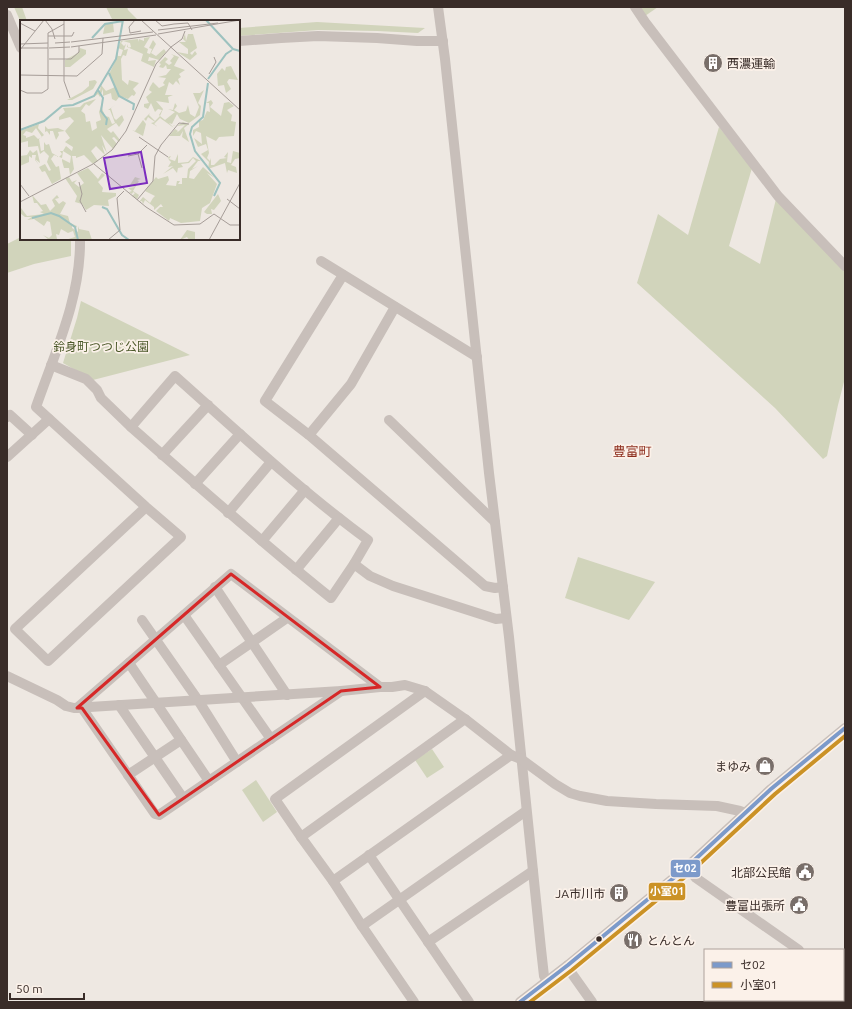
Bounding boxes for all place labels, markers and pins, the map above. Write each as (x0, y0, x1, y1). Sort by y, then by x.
building icon: 西濃運輸 (702, 52, 724, 74)
place label: 西濃運輸 (727, 57, 775, 70)
shop icon: まゆみ (754, 755, 776, 777)
place label: まゆみ (715, 760, 751, 773)
public building icon: 北部公民館 (794, 861, 816, 883)
place label: 北部公民館 (731, 866, 791, 879)
building icon: JA市川市 (608, 882, 630, 904)
place label: JA市川市 (555, 887, 605, 900)
public building icon: 豊富出張所 (788, 894, 810, 916)
place label: 豊富出張所 (725, 899, 785, 912)
restaurant icon: とんとん (622, 929, 644, 951)
unlabelled marker (594, 934, 604, 944)
place label: とんとん (647, 934, 695, 947)

